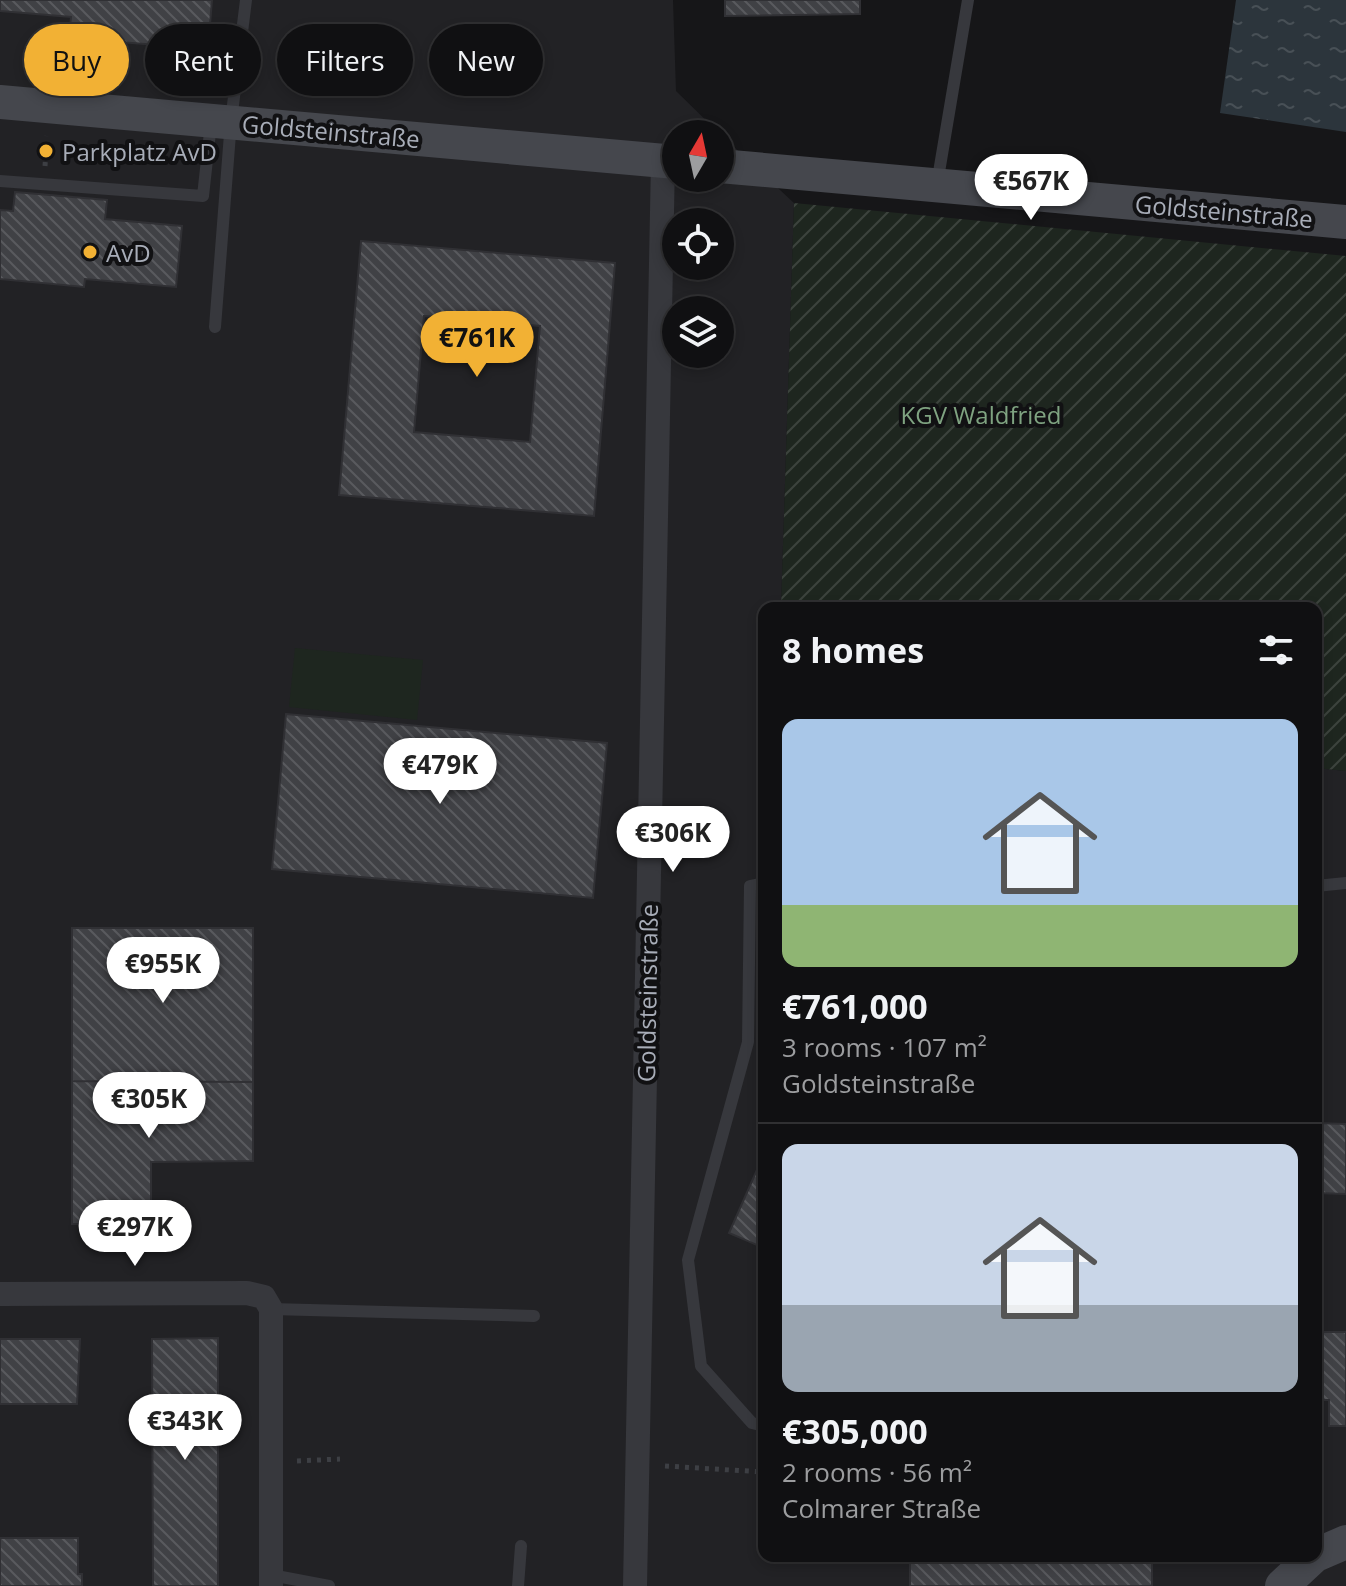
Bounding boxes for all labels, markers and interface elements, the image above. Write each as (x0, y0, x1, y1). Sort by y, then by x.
chip: Buy (24, 24, 129, 96)
chip: Rent (145, 24, 261, 96)
chip: Filters (277, 24, 413, 96)
chip: New (429, 24, 543, 96)
street label: Goldsteinstraße (241, 107, 421, 155)
north arrow (662, 120, 734, 192)
map controls (662, 120, 734, 368)
place label: Parkplatz AvD (62, 135, 217, 168)
marker: Parkplatz AvD (37, 142, 55, 160)
pin: €567K (975, 154, 1087, 222)
text: €567K (993, 162, 1069, 198)
street label: Goldsteinstraße (1134, 187, 1314, 235)
button: locate (662, 208, 734, 280)
place label: AvD (106, 236, 151, 269)
marker: AvD (81, 243, 99, 261)
button: layers (662, 296, 734, 368)
pin: €761K (421, 311, 533, 379)
text: €761K (439, 319, 515, 355)
park label: KGV Waldfried (900, 398, 1062, 431)
text: 8 homes (782, 627, 924, 673)
icon: filters (1254, 628, 1298, 672)
pin: €479K (384, 738, 496, 806)
text: €479K (402, 746, 478, 782)
icon: home (968, 771, 1112, 915)
pin: €306K (617, 806, 729, 874)
text: €306K (635, 814, 711, 850)
street label: Goldsteinstraße (629, 904, 665, 1082)
pin: €955K (107, 937, 219, 1005)
text: €955K (125, 945, 201, 981)
text: €761,000 (782, 983, 928, 1029)
text: 3 rooms · 107 m² (782, 1029, 987, 1065)
text: Goldsteinstraße (782, 1065, 975, 1101)
pin: €305K (93, 1072, 205, 1140)
text: €305K (111, 1080, 187, 1116)
icon: home (968, 1196, 1112, 1340)
pin: €297K (79, 1200, 191, 1268)
text: €297K (97, 1208, 173, 1244)
pin: €343K (129, 1394, 241, 1462)
text: €343K (147, 1402, 223, 1438)
text: €305,000 (782, 1408, 928, 1454)
text: 2 rooms · 56 m² (782, 1454, 972, 1490)
text: Colmarer Straße (782, 1490, 981, 1526)

